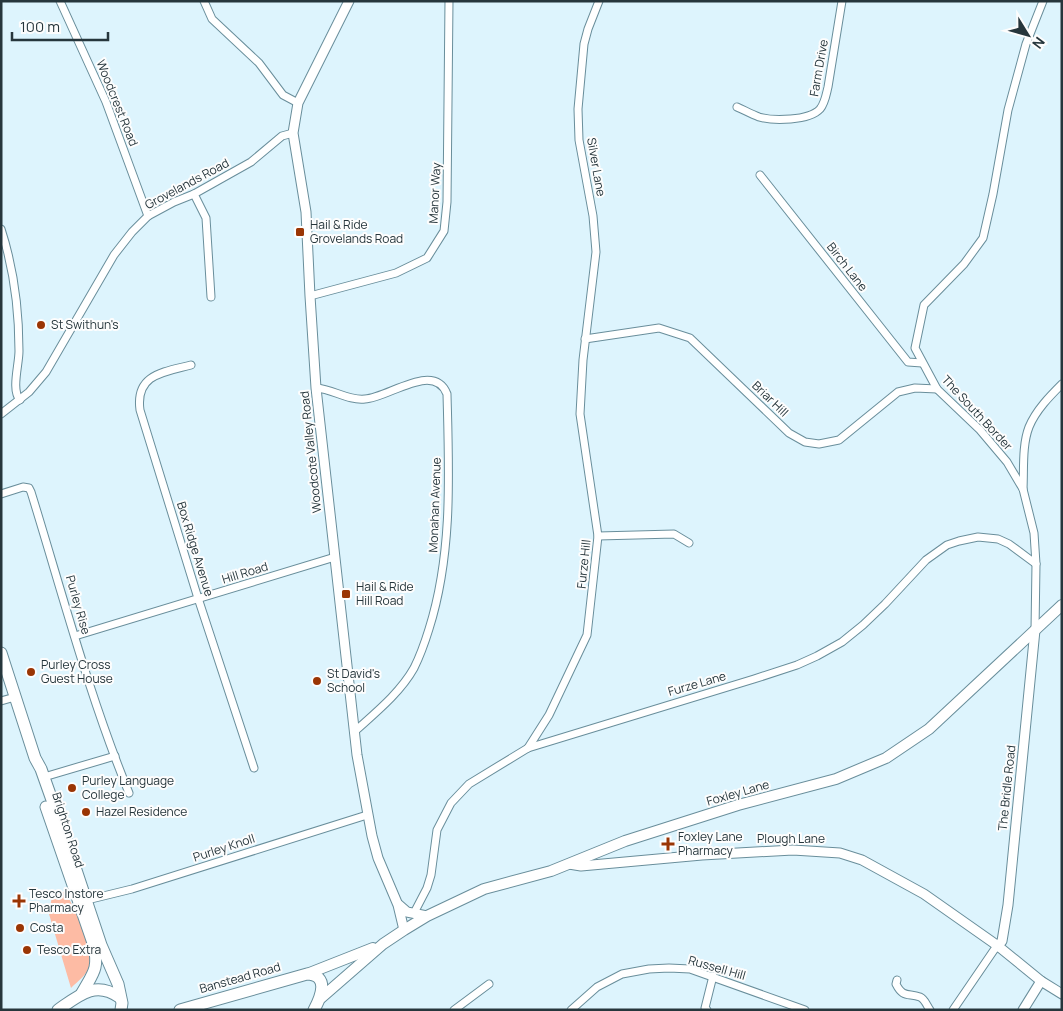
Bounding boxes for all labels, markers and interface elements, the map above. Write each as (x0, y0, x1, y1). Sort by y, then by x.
scale bar (12, 10, 109, 42)
north arrow (1003, 10, 1053, 60)
text: 100 m (20, 16, 60, 37)
text: N (1028, 33, 1049, 53)
street label: Farm Drive (805, 38, 832, 98)
street label: Woodcrest Road (92, 57, 143, 148)
street label: Silver Lane (583, 136, 610, 198)
street label: Grovelands Road (142, 154, 232, 213)
street label: Manor Way (424, 161, 445, 224)
place label: Hail & Ride Grovelands Road (310, 216, 403, 247)
marker: Hail & Ride Grovelands Road (294, 226, 306, 238)
street label: Birch Lane (823, 239, 872, 295)
place label: St Swithun's (51, 316, 119, 333)
marker: St Swithun's (35, 319, 47, 331)
street label: The South Border (938, 371, 1017, 454)
street label: Briar Hill (748, 377, 792, 420)
street label: Woodcote Valley Road (296, 390, 325, 514)
street label: Monahan Avenue (424, 457, 445, 553)
street label: Box Ridge Avenue (173, 499, 218, 598)
street label: Furze Hill (572, 538, 595, 589)
street label: Hill Road (220, 557, 270, 588)
street label: Purley Rise (62, 573, 95, 636)
place label: Hail & Ride Hill Road (356, 578, 414, 609)
marker: Hail & Ride Hill Road (340, 588, 352, 600)
place label: Purley Cross Guest House (41, 656, 113, 687)
place label: St David's School (327, 665, 380, 696)
marker: Purley Cross Guest House (25, 666, 37, 678)
street label: Furze Lane (666, 667, 728, 700)
marker: St David's School (311, 675, 323, 687)
street label: The Bridle Road (994, 744, 1019, 832)
place label: Purley Language College (82, 772, 174, 803)
street label: Foxley Lane (705, 775, 771, 810)
marker: Purley Language College (66, 782, 78, 794)
street label: Brighton Road (48, 790, 89, 870)
place label: Hazel Residence (96, 803, 187, 820)
marker: Hazel Residence (80, 806, 92, 818)
place label: Foxley Lane Pharmacy (678, 828, 743, 859)
street label: Purley Knoll (191, 830, 257, 866)
street label: Plough Lane (757, 830, 825, 847)
marker: Foxley Lane Pharmacy (662, 838, 674, 850)
place label: Tesco Instore Pharmacy (29, 885, 104, 916)
marker: Tesco Instore Pharmacy (13, 895, 25, 907)
place label: Costa (30, 919, 63, 936)
marker: Costa (14, 922, 26, 934)
place label: Tesco Extra (37, 941, 101, 958)
marker: Tesco Extra (21, 944, 33, 956)
street label: Russell Hill (686, 951, 748, 984)
street label: Banstead Road (197, 958, 282, 997)

